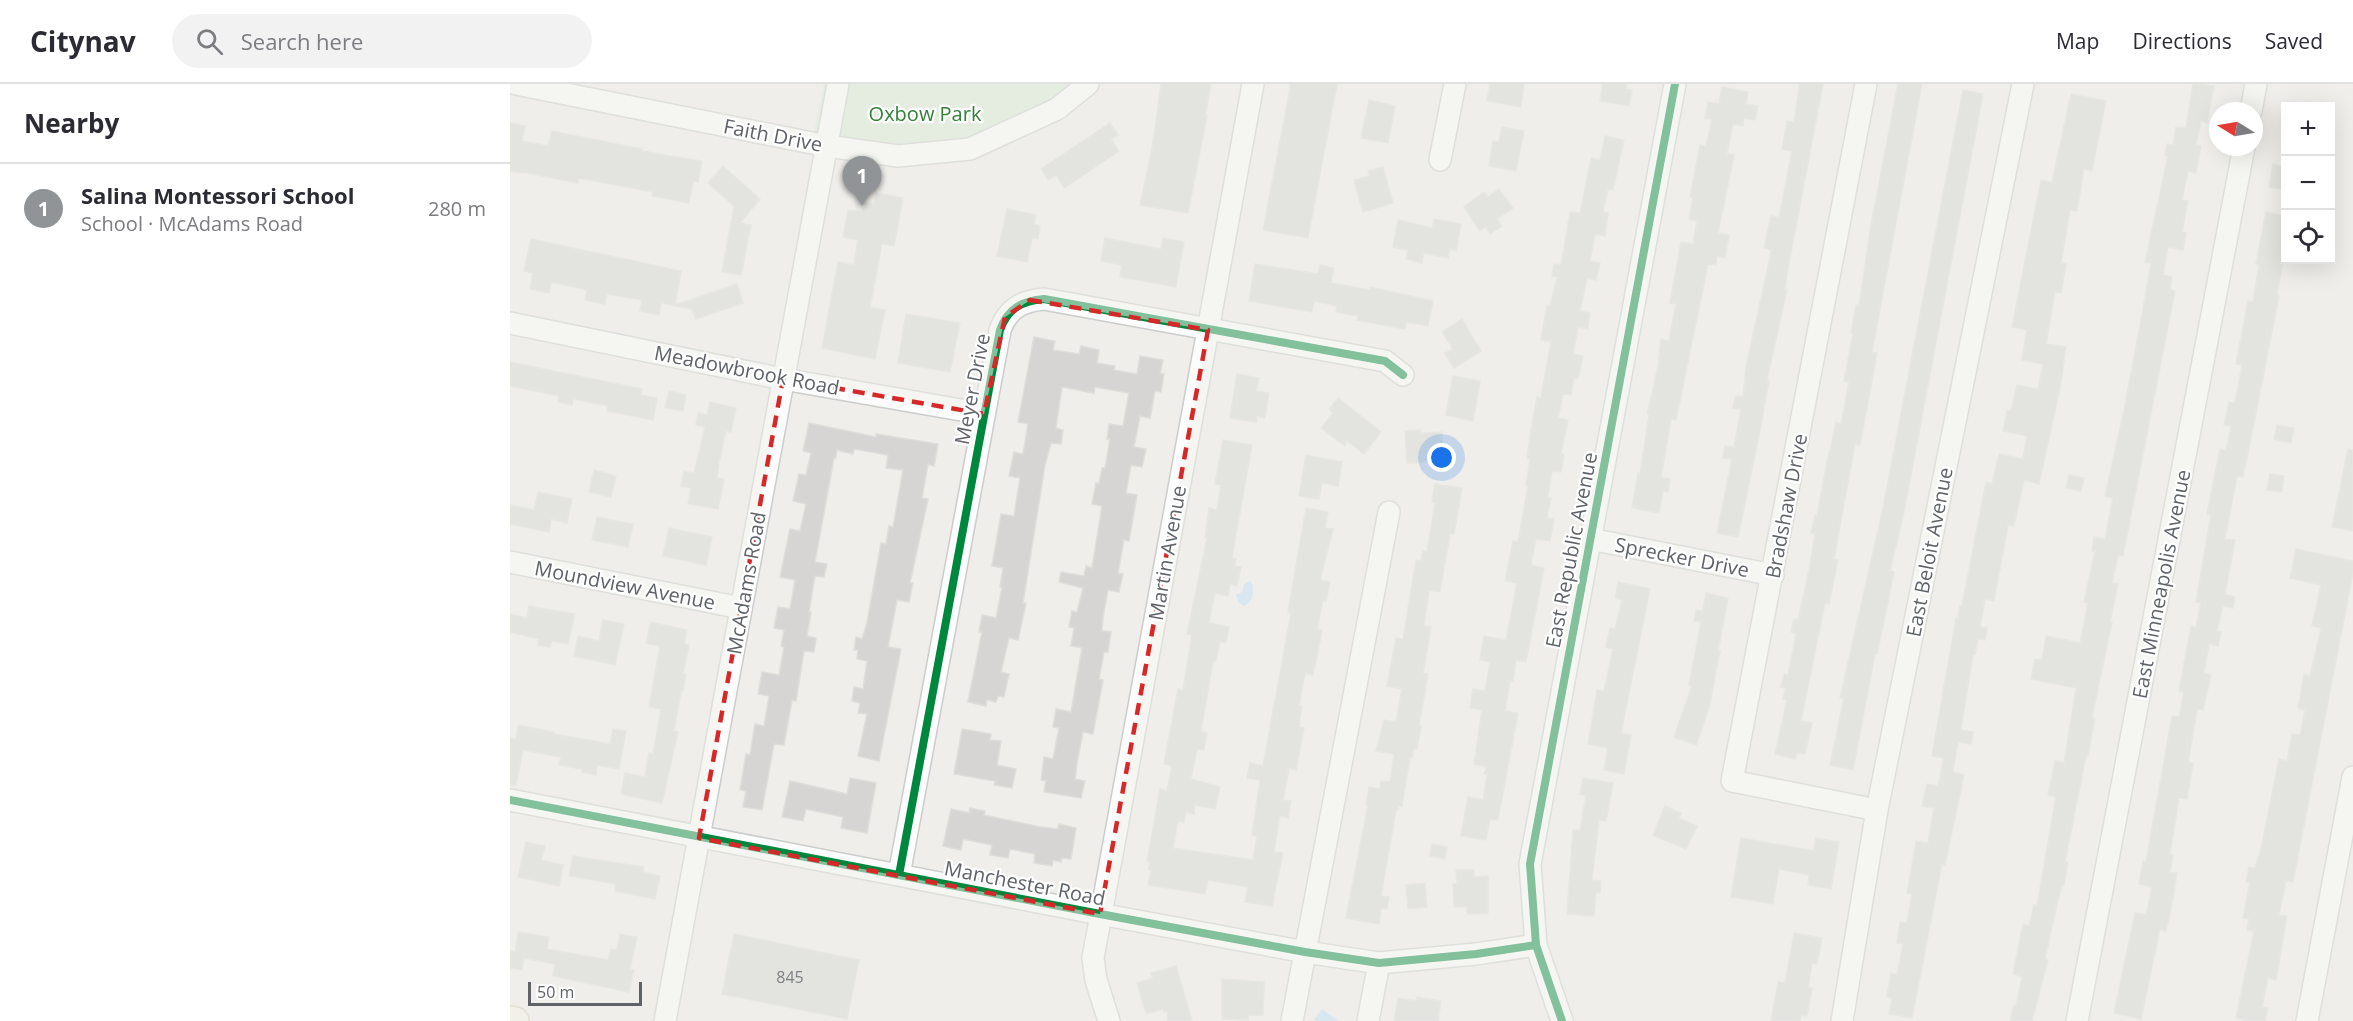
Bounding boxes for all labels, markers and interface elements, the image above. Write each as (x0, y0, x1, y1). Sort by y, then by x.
search box (172, 14, 592, 68)
text: Citynav (30, 22, 136, 60)
icon: search (193, 25, 226, 58)
text: Search here (241, 26, 363, 56)
text: Map (2056, 27, 2099, 55)
text: Directions (2132, 27, 2232, 55)
text: Saved (2265, 27, 2323, 55)
park label: Oxbow Park (869, 100, 982, 127)
north arrow (2209, 102, 2263, 156)
map controls (2281, 102, 2335, 264)
button: + (2281, 102, 2335, 156)
text: Nearby (24, 105, 119, 141)
street label: Faith Drive (721, 112, 825, 158)
pin: 1 (842, 156, 882, 206)
button: − (2281, 156, 2335, 210)
text: Salina Montessori School (81, 180, 354, 210)
text: 1 (38, 195, 49, 222)
text: 280 m (428, 195, 486, 222)
text: School · McAdams Road (81, 210, 303, 237)
button: locate (2281, 210, 2335, 264)
street label: Meyer Drive (948, 331, 996, 447)
street label: Meadowbrook Road (652, 339, 842, 401)
street label: Bradshaw Drive (1759, 431, 1813, 581)
your location (1427, 443, 1456, 472)
street label: East Republic Avenue (1539, 450, 1603, 650)
street label: East Beloit Avenue (1899, 465, 1959, 639)
street label: East Minneapolis Avenue (2126, 467, 2196, 701)
street label: Martin Avenue (1142, 483, 1192, 623)
street label: McAdams Road (720, 509, 772, 657)
street label: Sprecker Drive (1613, 531, 1751, 583)
street label: Moundview Avenue (532, 554, 718, 616)
street label: Manchester Road (942, 854, 1108, 912)
house number: 845 (776, 966, 804, 988)
scale bar (528, 979, 642, 1006)
text: 50 m (537, 981, 574, 1003)

